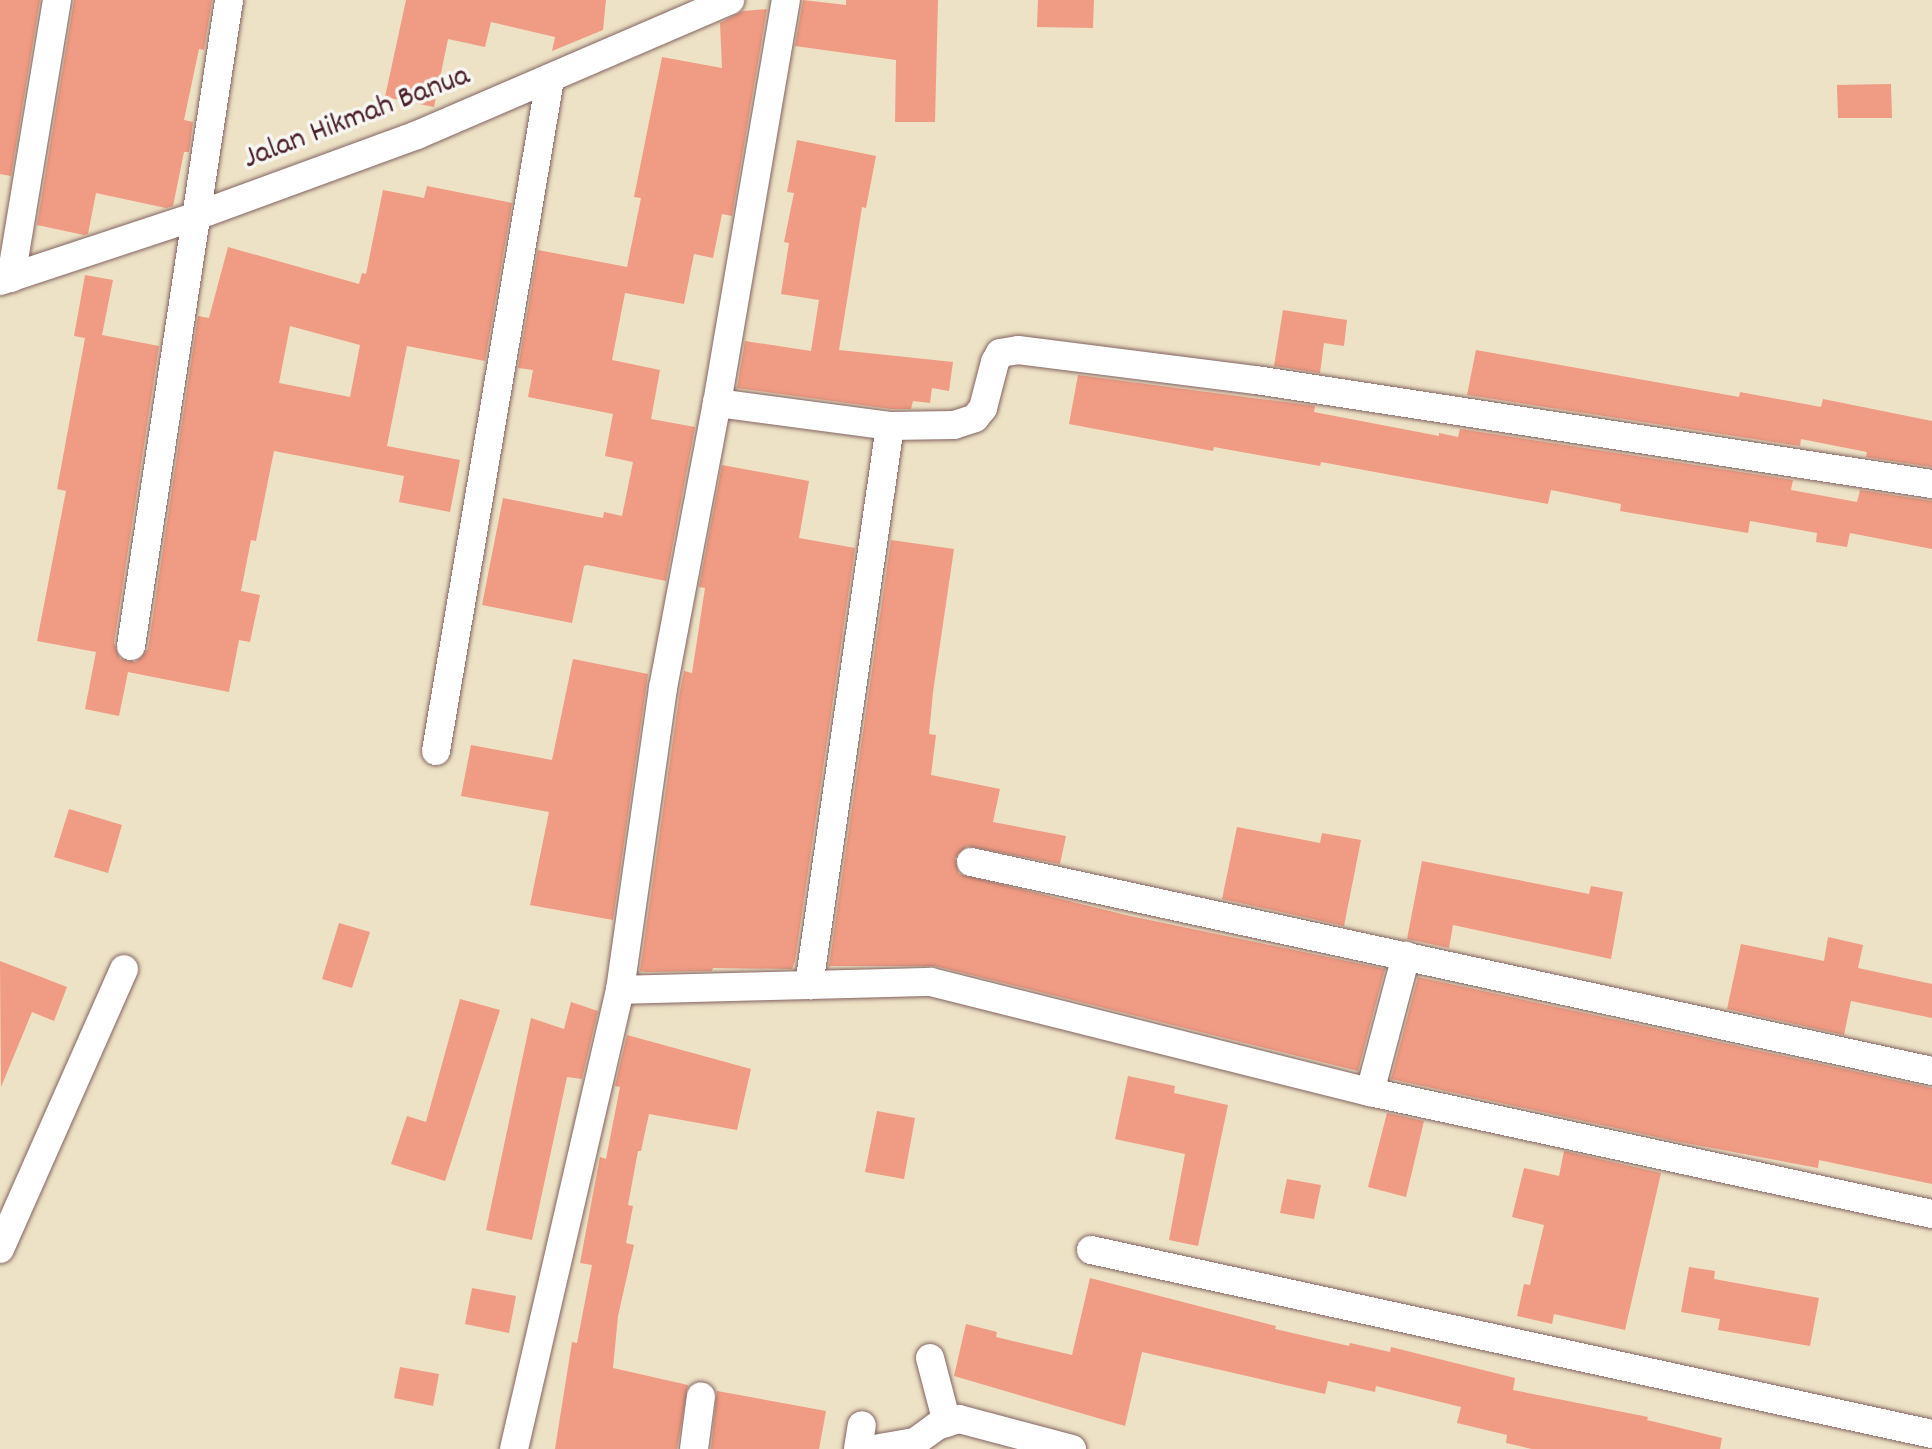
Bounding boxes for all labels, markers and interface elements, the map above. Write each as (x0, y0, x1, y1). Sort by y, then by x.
street label: Jalan Hikmah Banua (238, 58, 476, 180)

